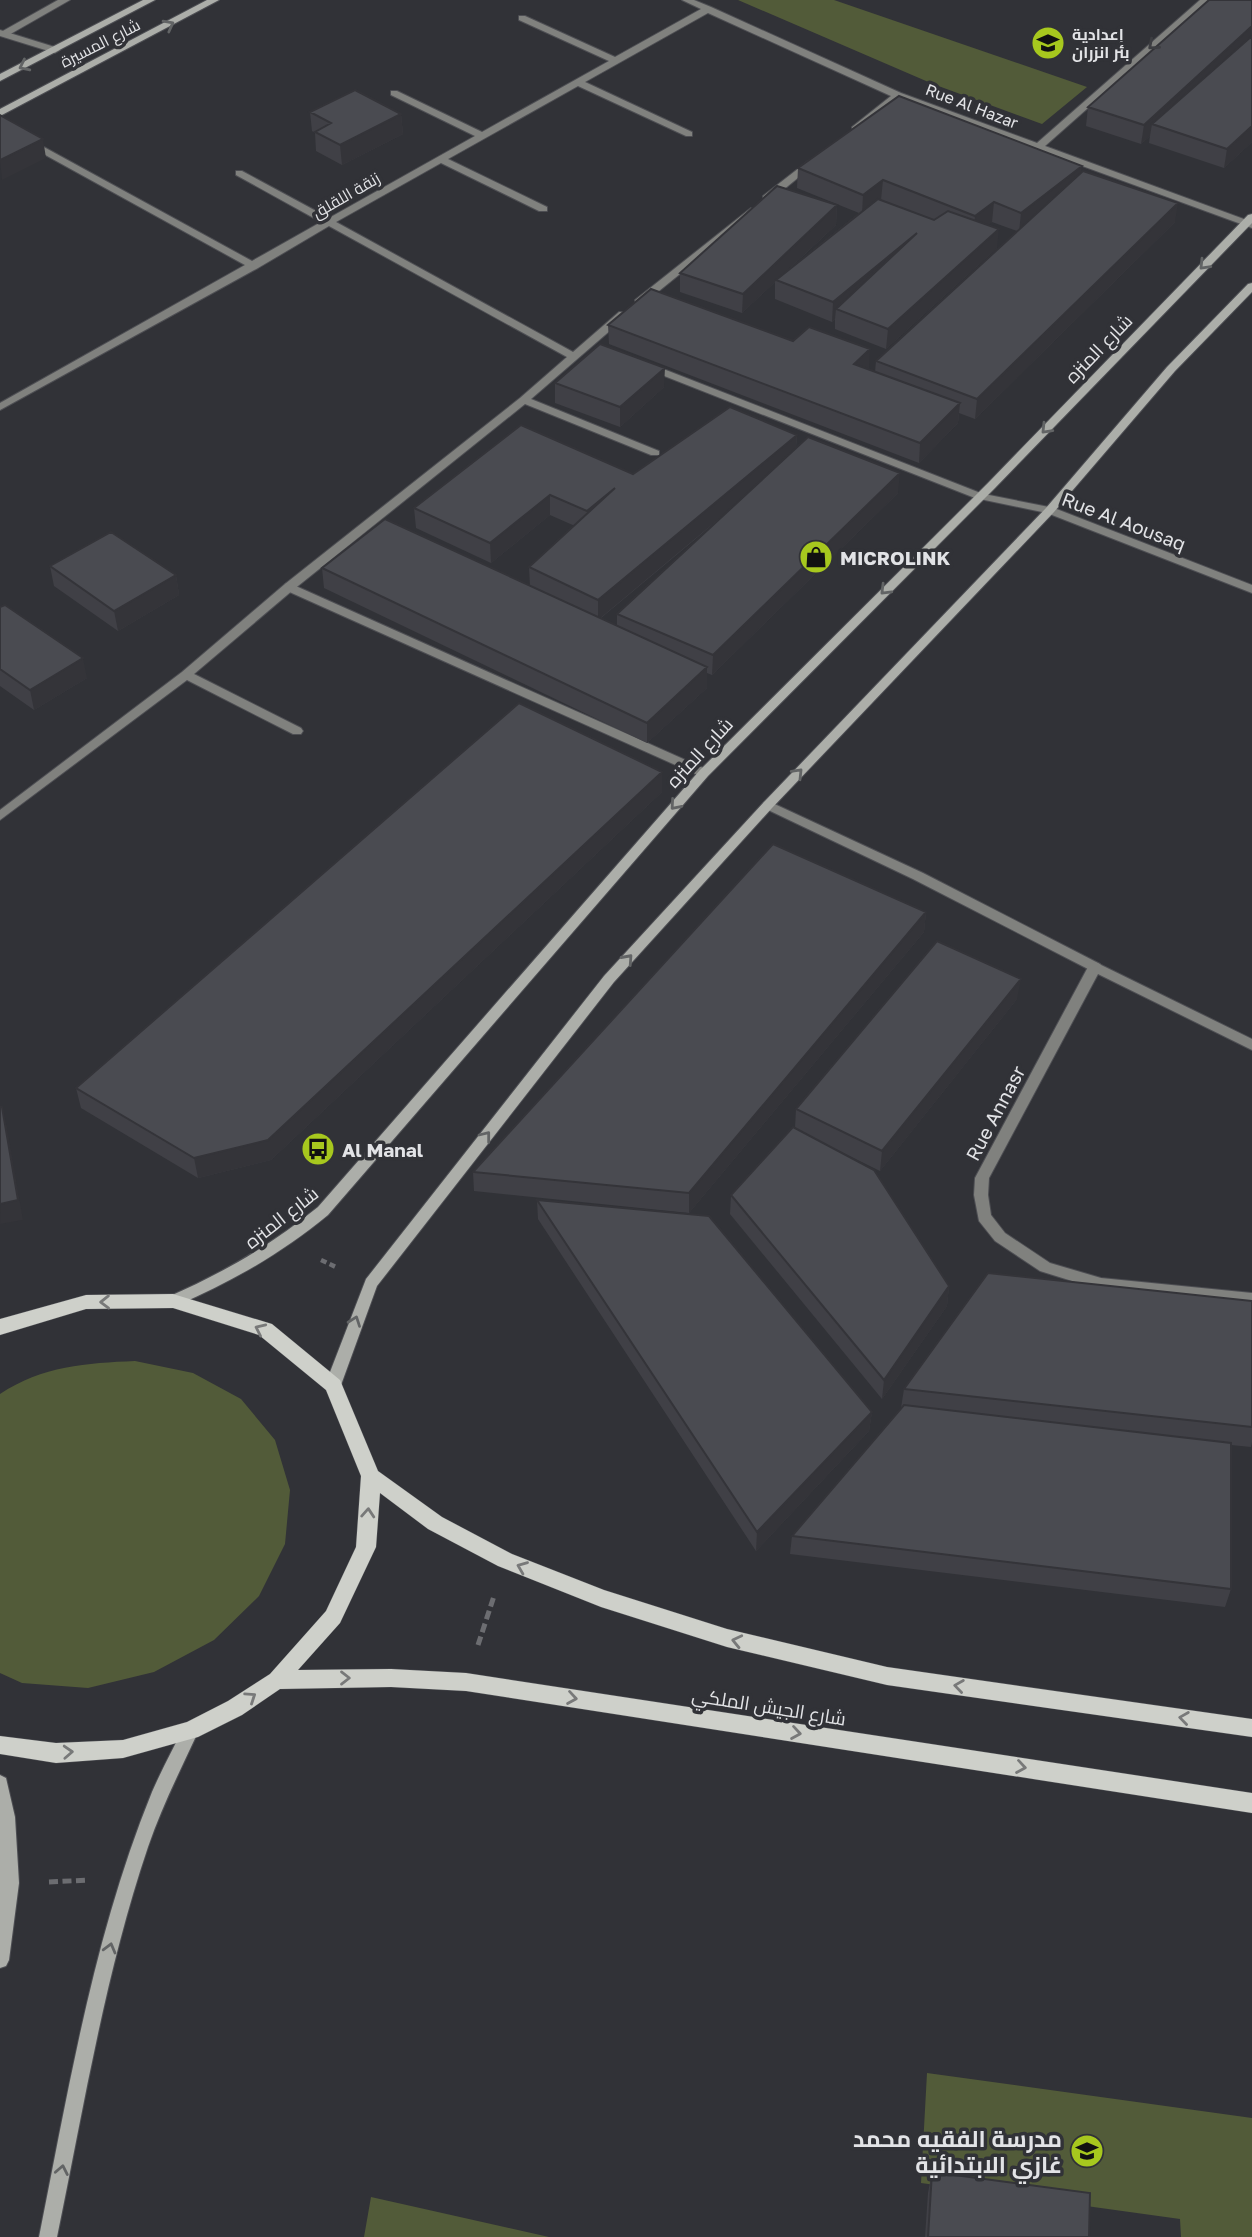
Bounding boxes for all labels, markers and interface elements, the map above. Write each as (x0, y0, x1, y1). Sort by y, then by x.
street label: شارع المسيرة (57, 14, 144, 73)
one-way arrow (162, 20, 174, 33)
school or university icon: إعدادية بئر انزران (1029, 24, 1067, 62)
place label: إعدادية بئر انزران (1072, 24, 1129, 62)
one-way arrow (1149, 37, 1162, 49)
one-way arrow (19, 57, 31, 71)
street label: Rue Al Hazar (923, 79, 1021, 133)
street label: زنقة اللقلق (309, 168, 384, 223)
one-way arrow (1200, 257, 1213, 270)
street label: شارع المنزه (1059, 309, 1139, 389)
one-way arrow (1042, 421, 1055, 434)
street label: Rue Al Aousaq (1059, 487, 1189, 555)
shop icon: MICROLINK (797, 538, 835, 576)
place label: MICROLINK (840, 546, 950, 569)
one-way arrow (881, 582, 894, 595)
street label: شارع المنزه (661, 712, 739, 794)
one-way arrow (790, 768, 803, 781)
one-way arrow (671, 797, 683, 810)
one-way arrow (620, 954, 632, 967)
street label: Rue Annasr (960, 1061, 1030, 1164)
bus stop icon: Al Manal (299, 1130, 337, 1168)
one-way arrow (478, 1132, 491, 1144)
place label: Al Manal (342, 1138, 423, 1161)
street label: شارع المنزه (240, 1181, 324, 1255)
one-way arrow (99, 1294, 110, 1310)
one-way arrow (347, 1315, 361, 1327)
one-way arrow (255, 1323, 267, 1337)
one-way arrow (360, 1507, 375, 1518)
one-way arrow (516, 1561, 528, 1575)
one-way arrow (731, 1634, 743, 1649)
one-way arrow (341, 1670, 351, 1686)
one-way arrow (953, 1679, 965, 1694)
street label: شارع الجيش الملكي (690, 1682, 848, 1733)
one-way arrow (566, 1690, 577, 1705)
one-way arrow (243, 1693, 256, 1706)
one-way arrow (1179, 1711, 1190, 1726)
one-way arrow (791, 1725, 802, 1740)
one-way arrow (62, 1745, 73, 1760)
one-way arrow (1015, 1759, 1027, 1774)
one-way arrow (102, 1942, 117, 1954)
place label: مدرسة الفقيه محمد غازي الابتدائية (853, 2124, 1062, 2184)
school or university icon: مدرسة الفقيه محمد غازي الابتدائية (1068, 2132, 1106, 2170)
one-way arrow (54, 2164, 69, 2176)

